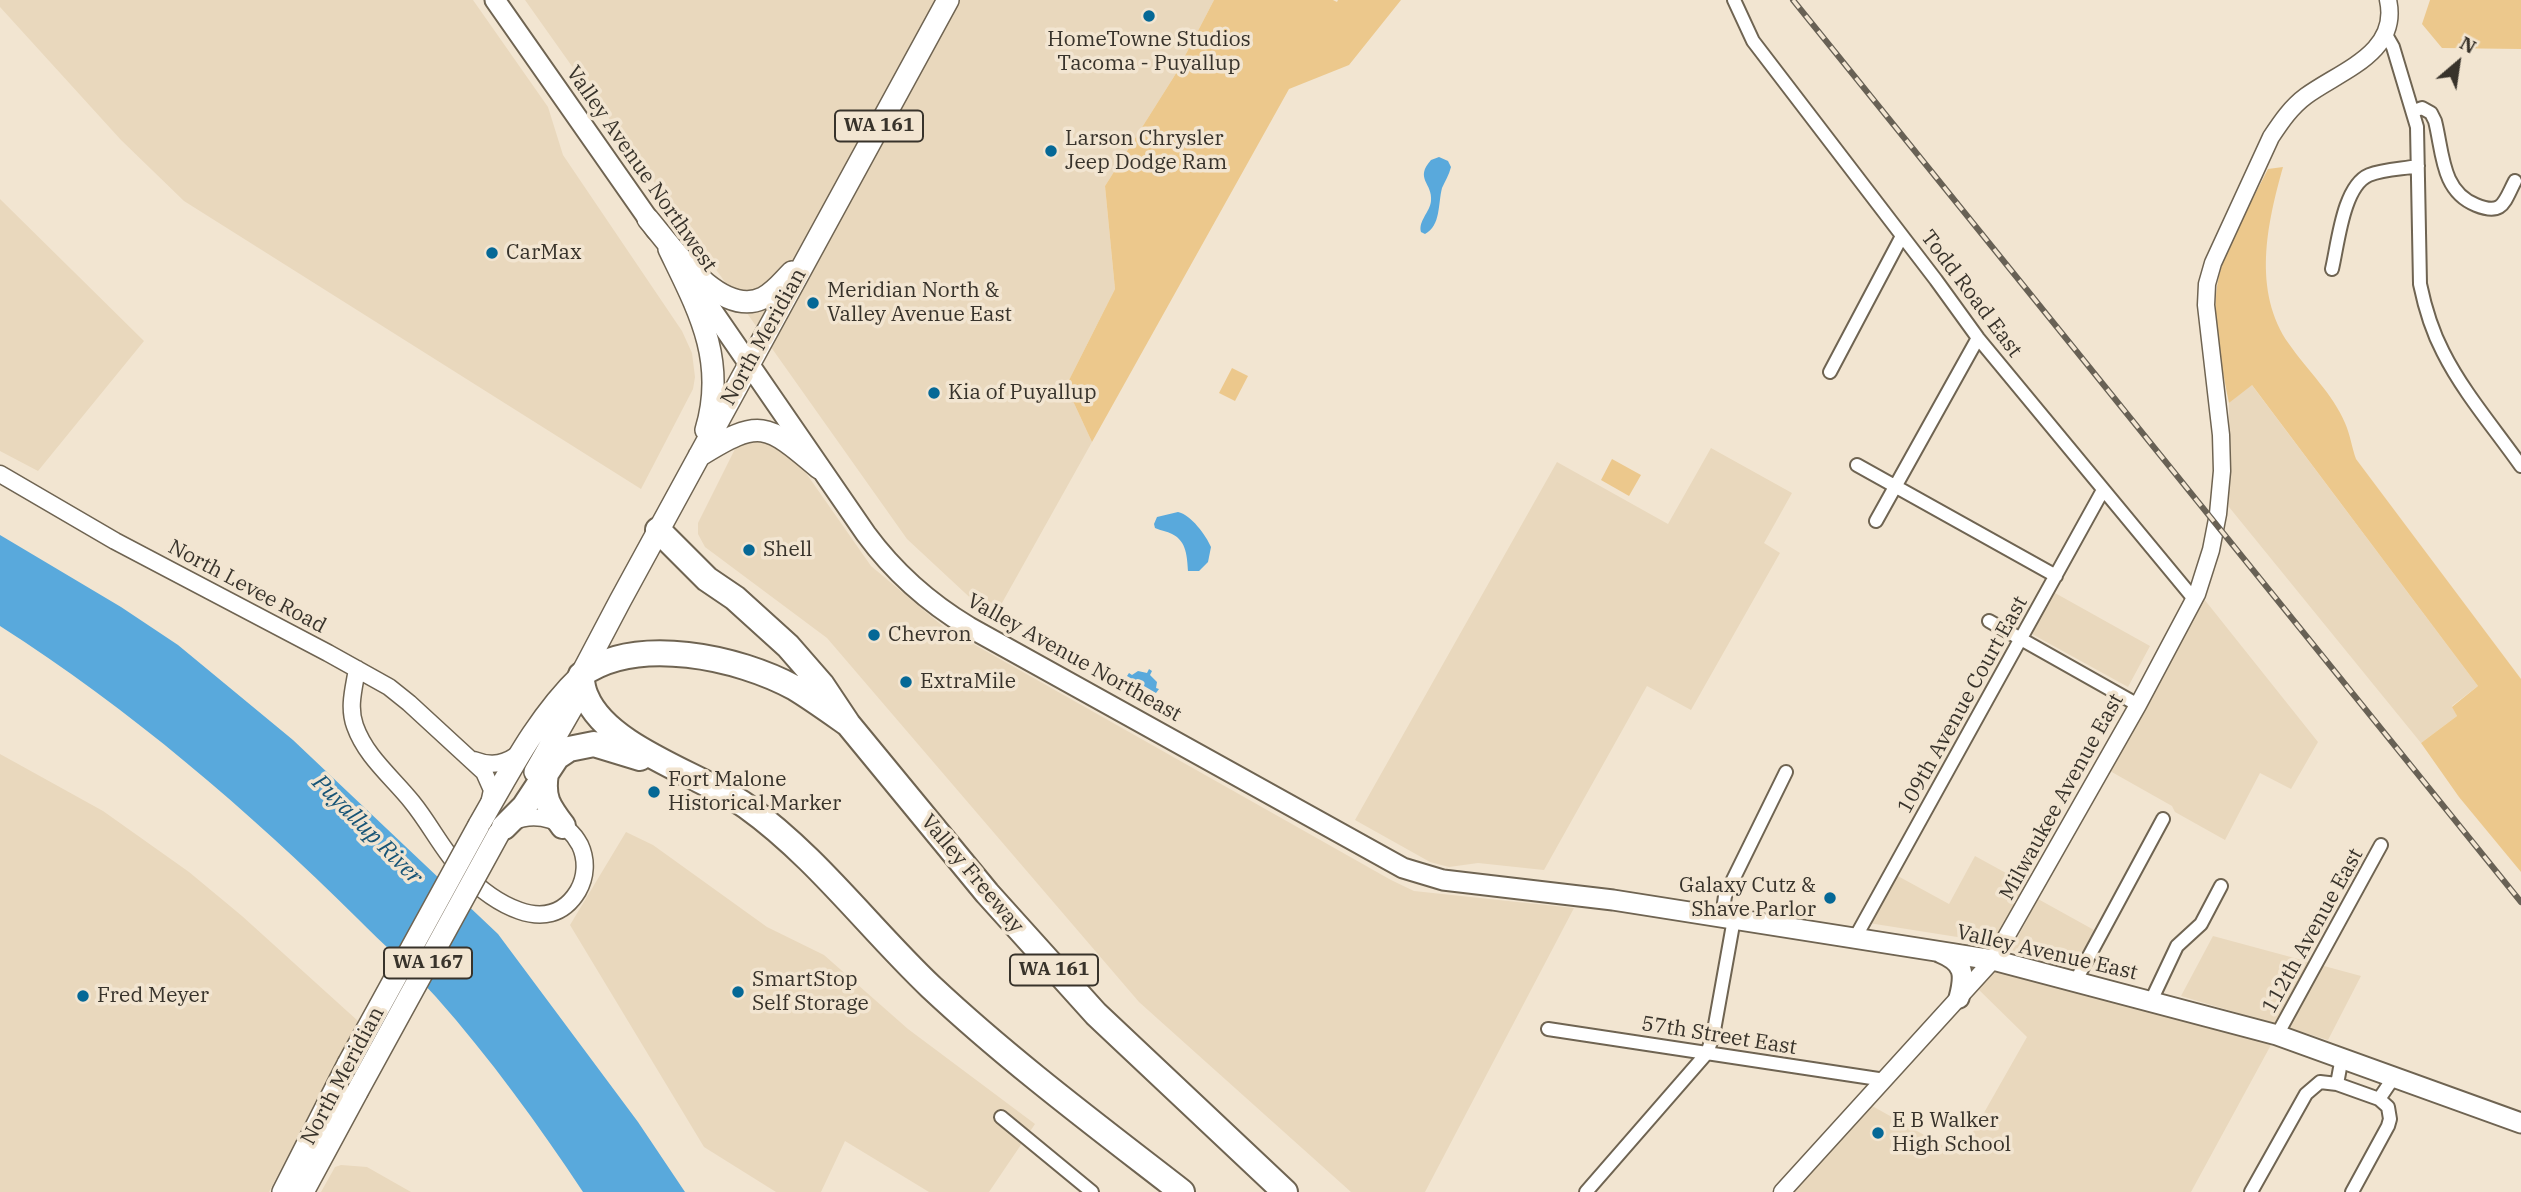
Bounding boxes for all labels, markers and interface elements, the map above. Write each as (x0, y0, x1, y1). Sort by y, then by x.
marker: HomeTowne Studios Tacoma - Puyallup (1141, 8, 1157, 24)
place label: HomeTowne Studios Tacoma - Puyallup (1047, 27, 1251, 77)
north arrow (2423, 28, 2493, 98)
text: N (2456, 30, 2481, 59)
street label: Valley Avenue Northwest (560, 61, 722, 277)
road number: WA 161 (835, 110, 923, 142)
place label: Larson Chrysler Jeep Dodge Ram (1065, 126, 1227, 176)
marker: Larson Chrysler Jeep Dodge Ram (1043, 143, 1059, 159)
street label: Todd Road East (1915, 225, 2027, 363)
place label: CarMax (506, 240, 582, 266)
marker: CarMax (484, 245, 500, 261)
street label: North Meridian (716, 264, 812, 410)
place label: Meridian North & Valley Avenue East (827, 278, 1012, 328)
marker: Meridian North & Valley Avenue East (805, 295, 821, 311)
place label: Kia of Puyallup (948, 380, 1097, 406)
marker: Kia of Puyallup (926, 385, 942, 401)
street label: North Levee Road (164, 535, 330, 639)
place label: Shell (763, 537, 812, 563)
marker: Shell (741, 542, 757, 558)
street label: Valley Avenue Northeast (962, 589, 1186, 727)
street label: 109th Avenue Court East (1893, 592, 2033, 818)
place label: Chevron (888, 622, 972, 648)
marker: Chevron (866, 627, 882, 643)
place label: ExtraMile (920, 669, 1016, 695)
marker: ExtraMile (898, 674, 914, 690)
street label: Milwaukee Avenue East (1995, 689, 2129, 905)
place label: Fort Malone Historical Marker (668, 767, 841, 817)
water label: Puyallup River (306, 769, 428, 891)
marker: Fort Malone Historical Marker (646, 784, 662, 800)
street label: Valley Freeway (915, 810, 1029, 938)
street label: 112th Avenue East (2257, 844, 2369, 1018)
place label: Galaxy Cutz & Shave Parlor (1679, 873, 1816, 923)
marker: Galaxy Cutz & Shave Parlor (1822, 890, 1838, 906)
street label: Valley Avenue East (1954, 920, 2140, 986)
road number: WA 167 (384, 948, 472, 979)
road number: WA 161 (1010, 954, 1098, 986)
place label: SmartStop Self Storage (752, 967, 869, 1017)
place label: Fred Meyer (97, 983, 209, 1009)
marker: SmartStop Self Storage (730, 984, 746, 1000)
marker: Fred Meyer (75, 988, 91, 1004)
street label: North Meridian (296, 1003, 390, 1149)
street label: 57th Street East (1640, 1011, 1798, 1061)
place label: E B Walker High School (1892, 1108, 2011, 1158)
marker: E B Walker High School (1870, 1125, 1886, 1141)

